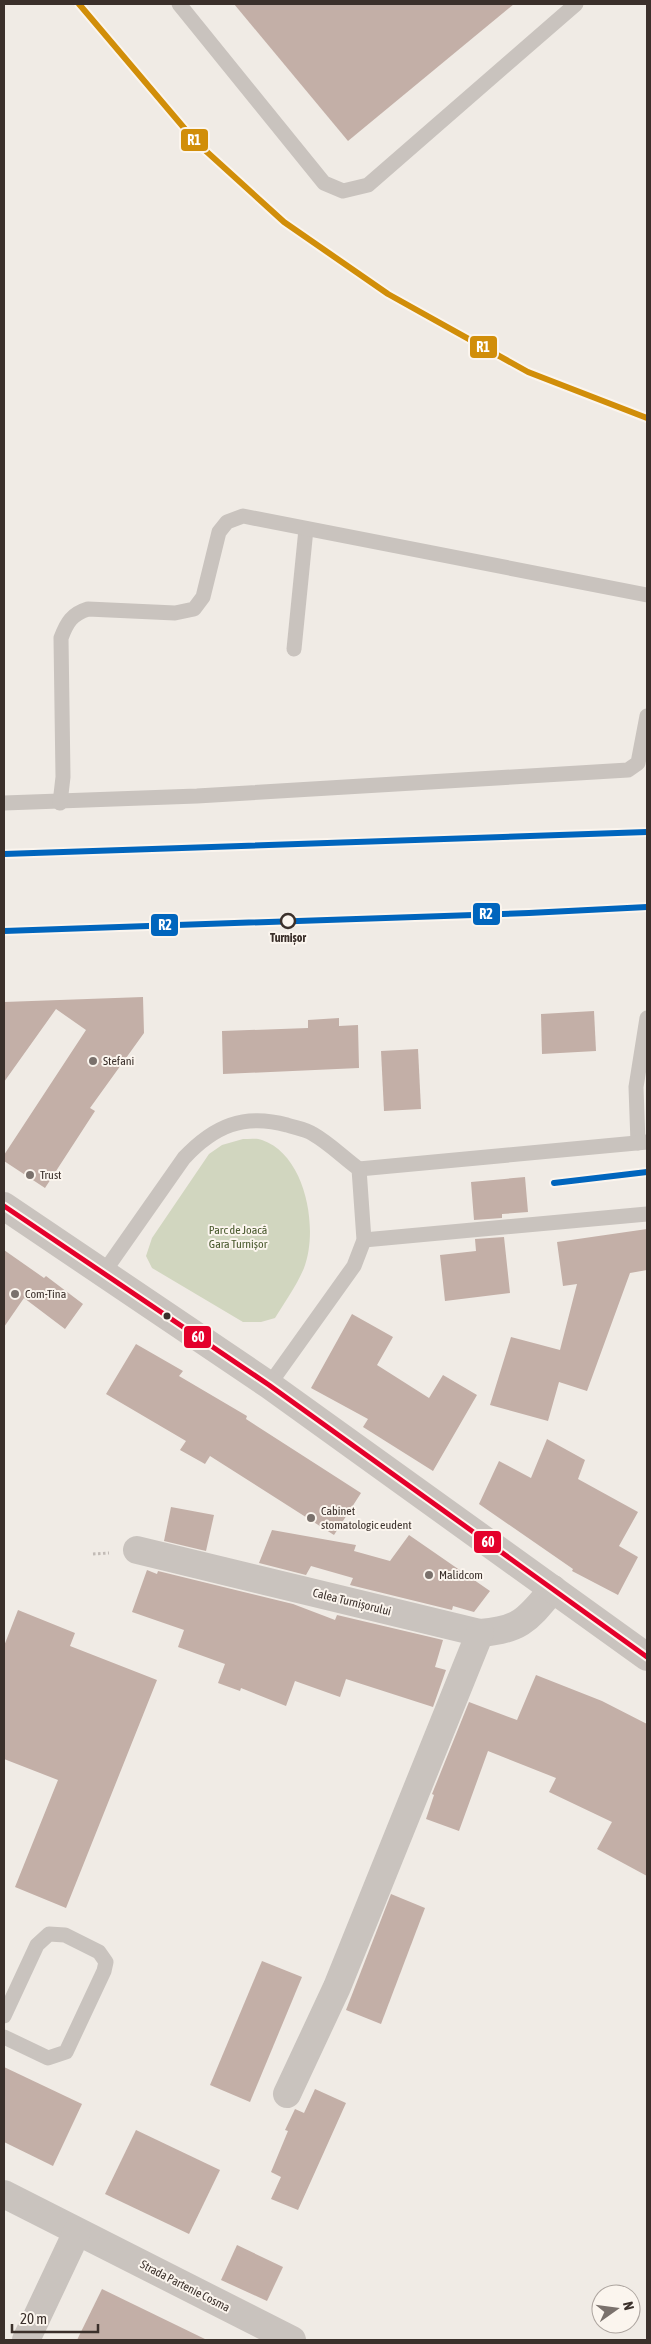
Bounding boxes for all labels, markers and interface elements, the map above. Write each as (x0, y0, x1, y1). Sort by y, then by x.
line badge: R1 (180, 128, 209, 152)
text: R1 (187, 132, 201, 148)
line badge: R1 (469, 335, 498, 359)
text: R1 (476, 339, 490, 355)
line badge: R2 (472, 902, 501, 926)
text: R2 (479, 906, 493, 922)
line badge: R2 (150, 913, 179, 937)
marker: Turnișor (280, 913, 296, 929)
text: R2 (158, 917, 172, 933)
place label: Turnișor (270, 931, 306, 945)
place label: Stefani (103, 1054, 134, 1068)
marker: Stefani (87, 1055, 99, 1067)
place label: Trust (40, 1168, 62, 1182)
marker: Trust (24, 1169, 36, 1181)
park label: Parc de Joacă Gara Turnișor (209, 1223, 268, 1251)
place label: Com-Tina (25, 1287, 66, 1301)
marker: Com-Tina (9, 1288, 21, 1300)
unlabelled marker (162, 1311, 172, 1321)
line badge: 60 (183, 1325, 212, 1349)
text: 60 (191, 1329, 205, 1345)
place label: Cabinet stomatologic eudent (321, 1504, 412, 1532)
marker: Cabinet stomatologic eudent (305, 1512, 317, 1524)
line badge: 60 (473, 1530, 502, 1554)
text: 60 (481, 1534, 495, 1550)
place label: Malidcom (439, 1568, 483, 1582)
marker: Malidcom (423, 1569, 435, 1581)
street label: Calea Turnișorului (311, 1586, 393, 1618)
street label: Strada Partenie Cosma (138, 2257, 232, 2315)
north arrow (591, 2284, 641, 2334)
text: N (620, 2300, 637, 2312)
scale bar (12, 2302, 99, 2334)
text: 20 m (20, 2310, 47, 2327)

